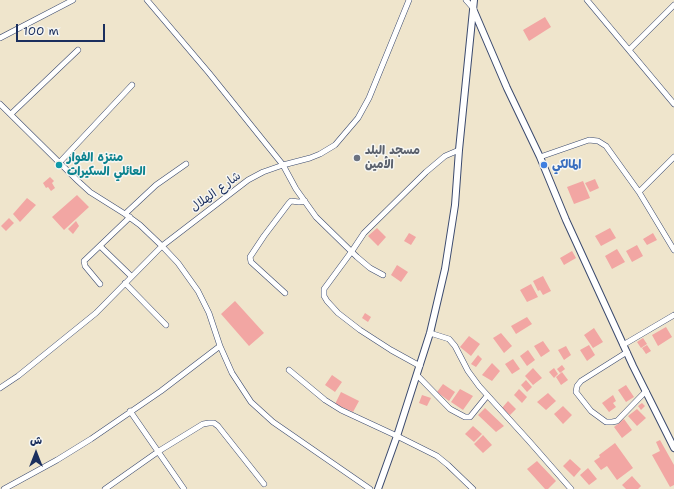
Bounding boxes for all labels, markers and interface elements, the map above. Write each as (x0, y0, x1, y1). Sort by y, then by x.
scale bar (18, 16, 107, 42)
text: 100 m (23, 23, 59, 39)
place label: مسجد البلد الأمين (365, 144, 420, 172)
place label: منتزه الفوار العائلي السكيرات (67, 151, 146, 179)
marker: مسجد البلد الأمين (352, 153, 362, 163)
place label: المالكي (552, 158, 581, 172)
marker: منتزه الفوار العائلي السكيرات (54, 160, 64, 170)
marker: المالكي (539, 160, 549, 170)
street label: شارع الهلال (188, 169, 244, 215)
north arrow (16, 433, 56, 473)
text: ش (30, 433, 42, 448)

